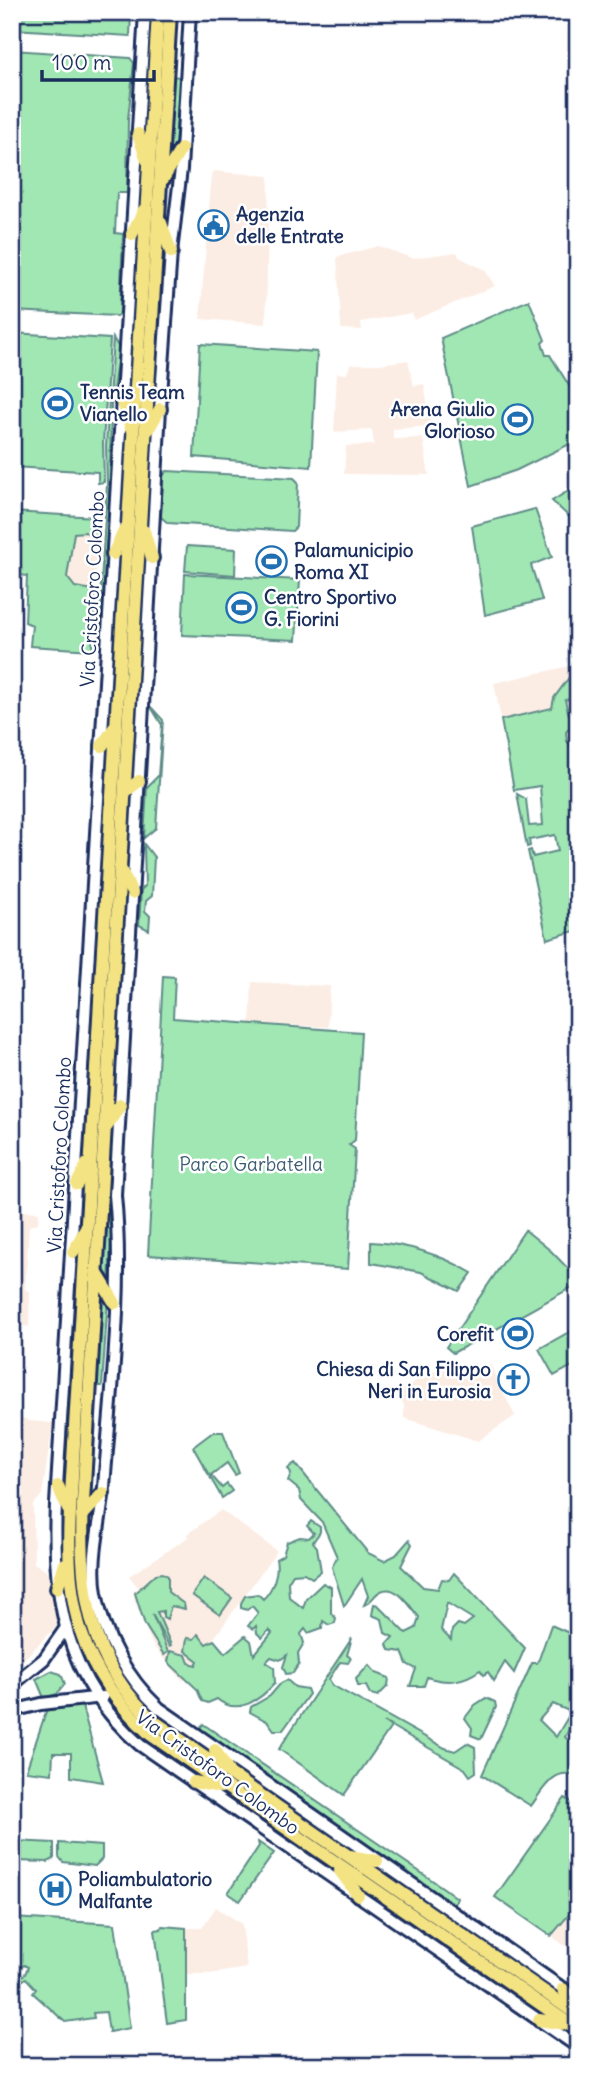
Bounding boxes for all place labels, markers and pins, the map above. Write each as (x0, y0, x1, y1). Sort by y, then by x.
place label: Agenzia delle Entrate (236, 202, 344, 248)
public building icon: Agenzia delle Entrate (196, 208, 230, 242)
place label: Tennis Team Vianello (80, 380, 185, 426)
sports icon: Tennis Team Vianello (40, 386, 74, 420)
place label: Arena Giulio Glorioso (391, 397, 495, 443)
sports icon: Arena Giulio Glorioso (501, 403, 535, 437)
place label: Palamunicipio Roma XI (294, 538, 414, 584)
sports icon: Palamunicipio Roma XI (254, 544, 288, 578)
place label: Centro Sportivo G. Fiorini (264, 585, 397, 631)
sports icon: Centro Sportivo G. Fiorini (224, 591, 258, 625)
sports icon: Corefit (500, 1317, 534, 1351)
place label: Corefit (437, 1322, 495, 1346)
place label: Chiesa di San Filippo Neri in Eurosia (316, 1357, 491, 1403)
church icon: Chiesa di San Filippo Neri in Eurosia (497, 1363, 531, 1397)
place label: Poliambulatorio Malfante (78, 1867, 213, 1913)
hospital icon: Poliambulatorio Malfante (38, 1873, 72, 1907)

